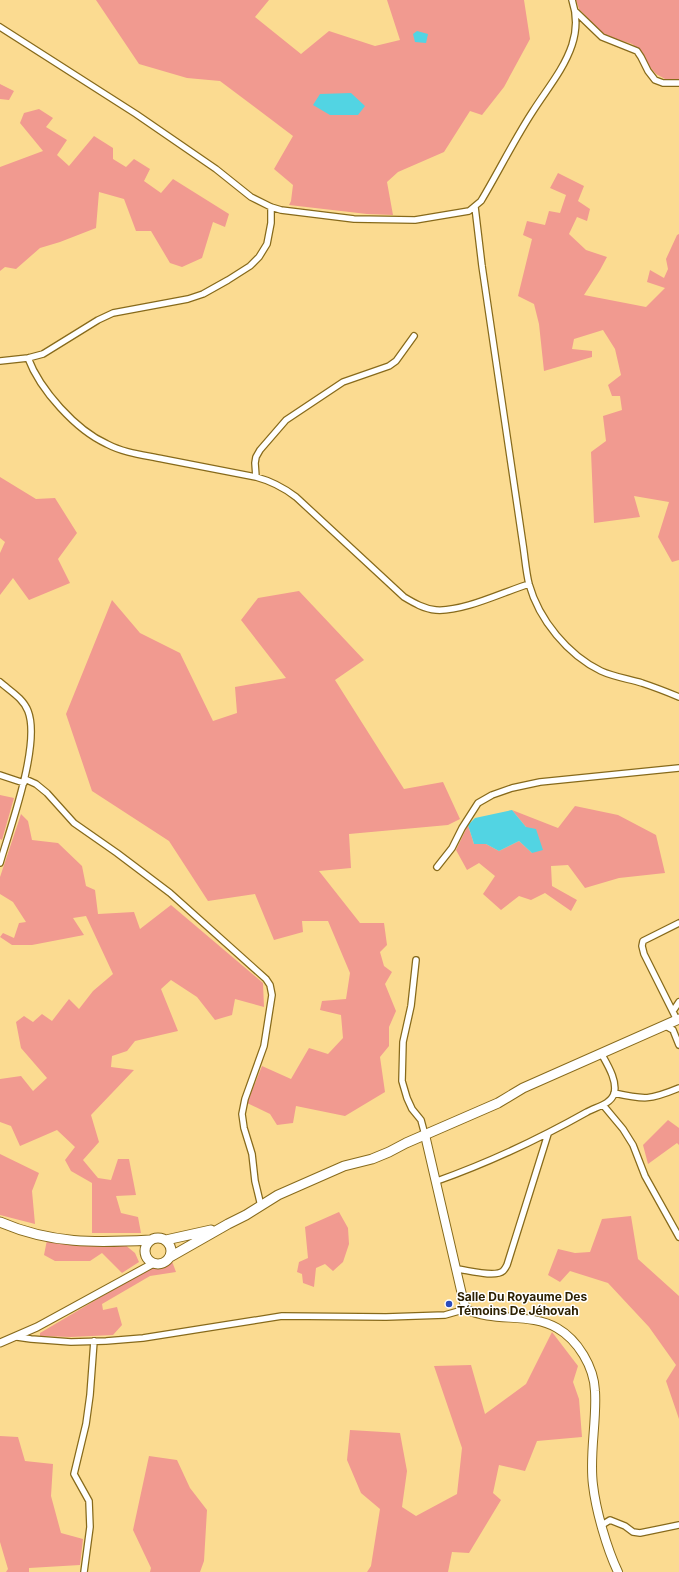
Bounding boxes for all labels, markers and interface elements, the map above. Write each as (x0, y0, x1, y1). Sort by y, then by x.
place label: Salle Du Royaume Des Témoins De Jéhovah (457, 1289, 587, 1318)
marker: Salle Du Royaume Des Témoins De Jéhovah (444, 1299, 454, 1309)

